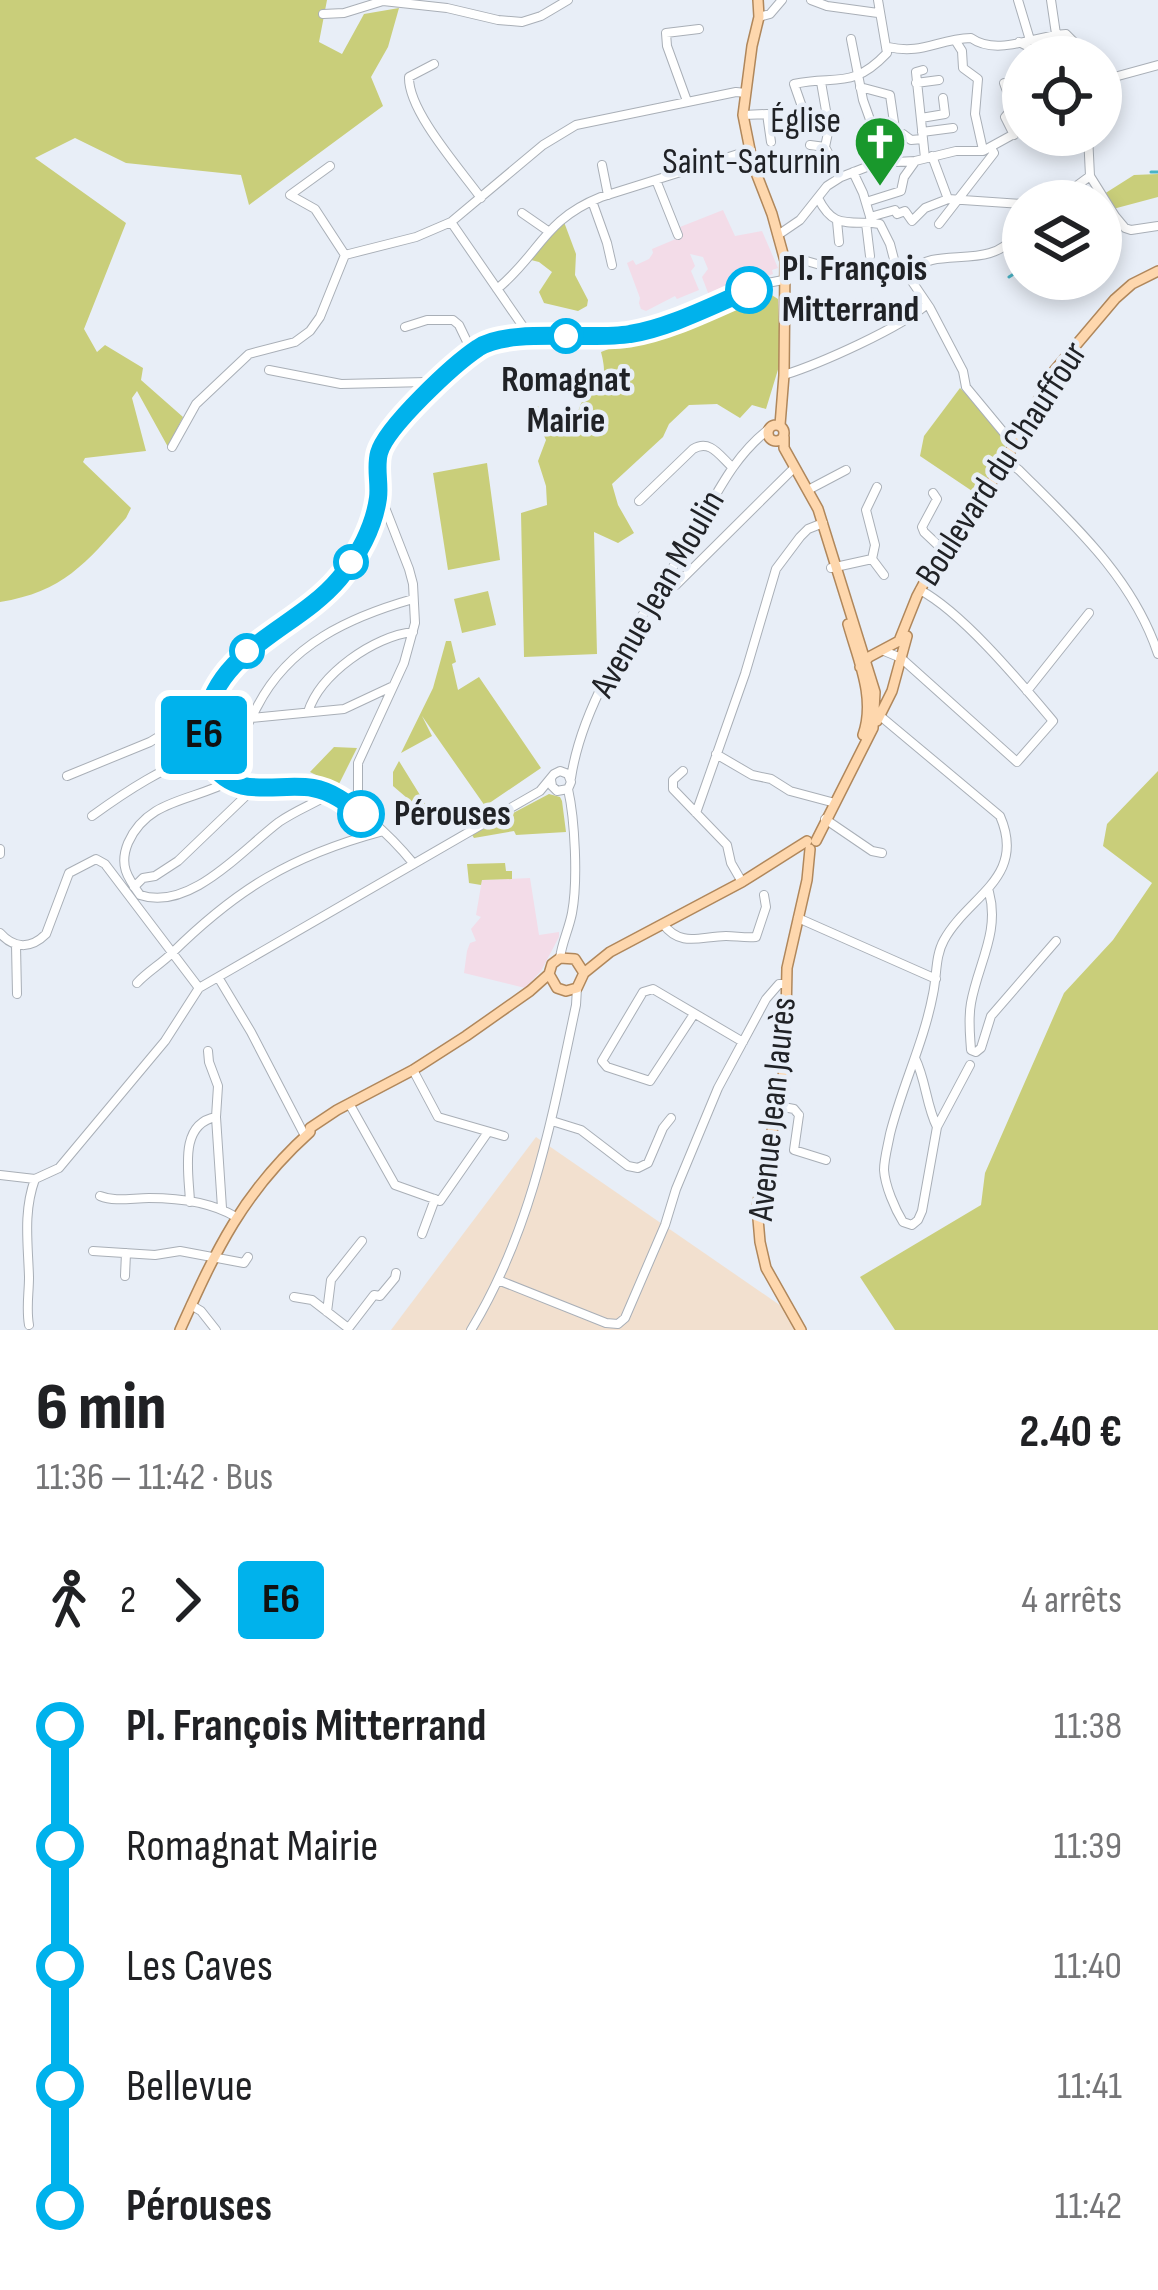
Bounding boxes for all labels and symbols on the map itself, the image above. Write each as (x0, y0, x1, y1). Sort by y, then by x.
place label: Église Saint-Saturnin (662, 100, 841, 184)
church icon: Église Saint-Saturnin (852, 114, 908, 188)
place label: Pl. François Mitterrand (782, 248, 927, 332)
marker: Pl. François Mitterrand (727, 268, 771, 312)
marker: Romagnat Mairie (550, 320, 582, 352)
street label: Boulevard du Chauffour (907, 334, 1097, 594)
place label: Romagnat Mairie (501, 359, 631, 443)
street label: Avenue Jean Moulin (581, 483, 735, 706)
unlabelled marker (335, 546, 367, 578)
unlabelled marker (231, 635, 263, 667)
line badge: E6 (150, 696, 258, 774)
marker: Pérouses (339, 792, 383, 836)
place label: Pérouses (394, 793, 511, 836)
street label: Avenue Jean Jaurès (740, 995, 806, 1224)

